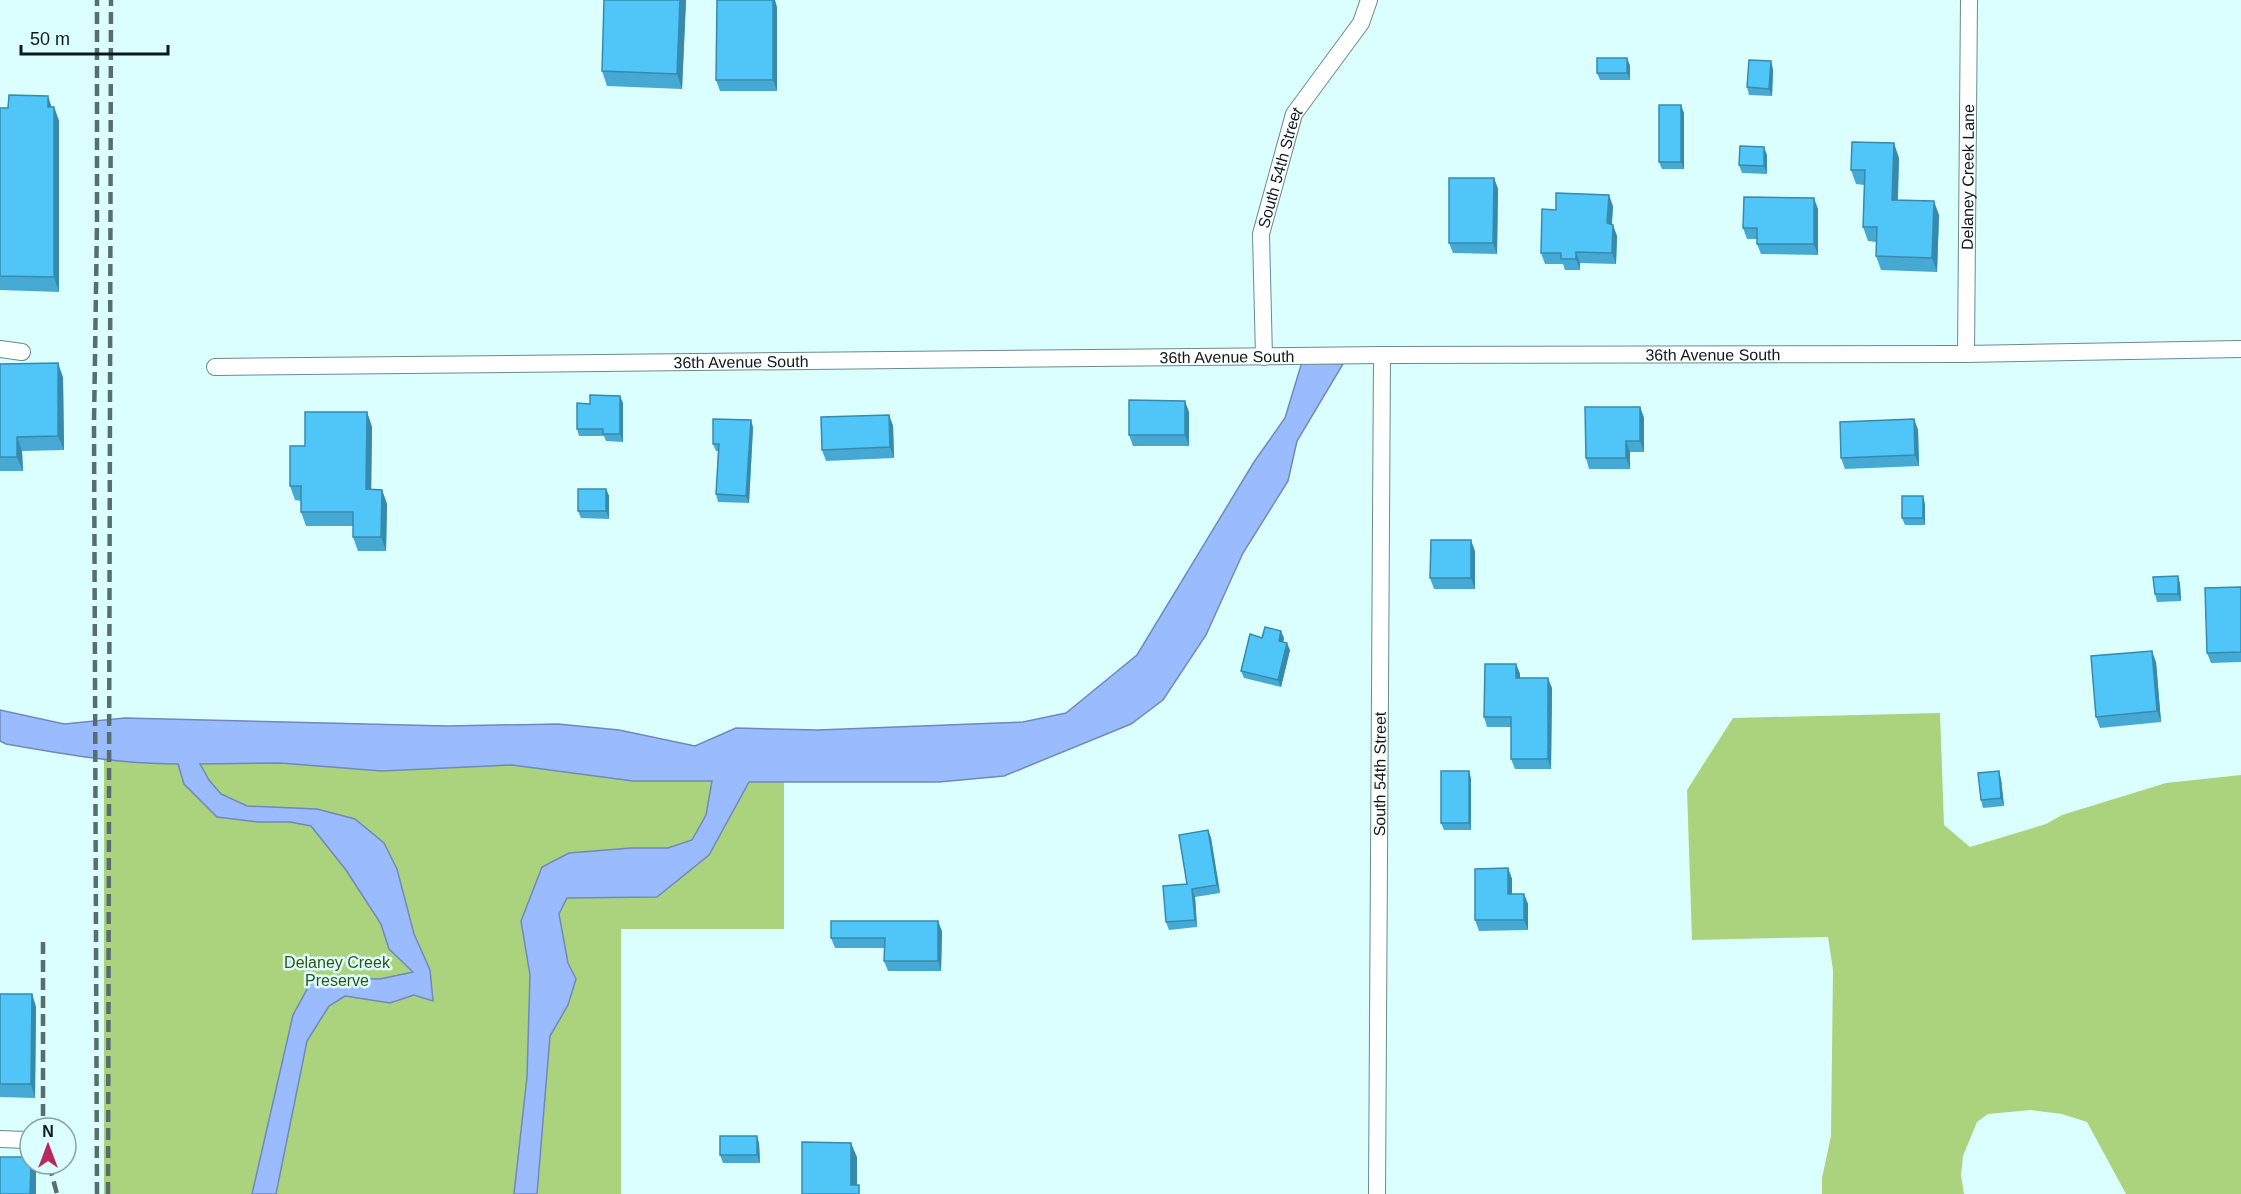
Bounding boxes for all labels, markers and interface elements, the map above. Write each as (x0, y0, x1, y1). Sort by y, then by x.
scale bar (21, 18, 168, 56)
text: 50 m (30, 29, 70, 49)
street label: South 54th Street (1255, 103, 1305, 230)
street label: Delaney Creek Lane (1958, 104, 1977, 250)
street label: 36th Avenue South (1645, 346, 1780, 363)
street label: 36th Avenue South (1159, 347, 1295, 366)
street label: 36th Avenue South (673, 352, 809, 371)
street label: South 54th Street (1371, 711, 1388, 836)
park label: Delaney Creek Preserve (284, 954, 391, 989)
north arrow (18, 1116, 78, 1176)
text: N (42, 1123, 54, 1140)

